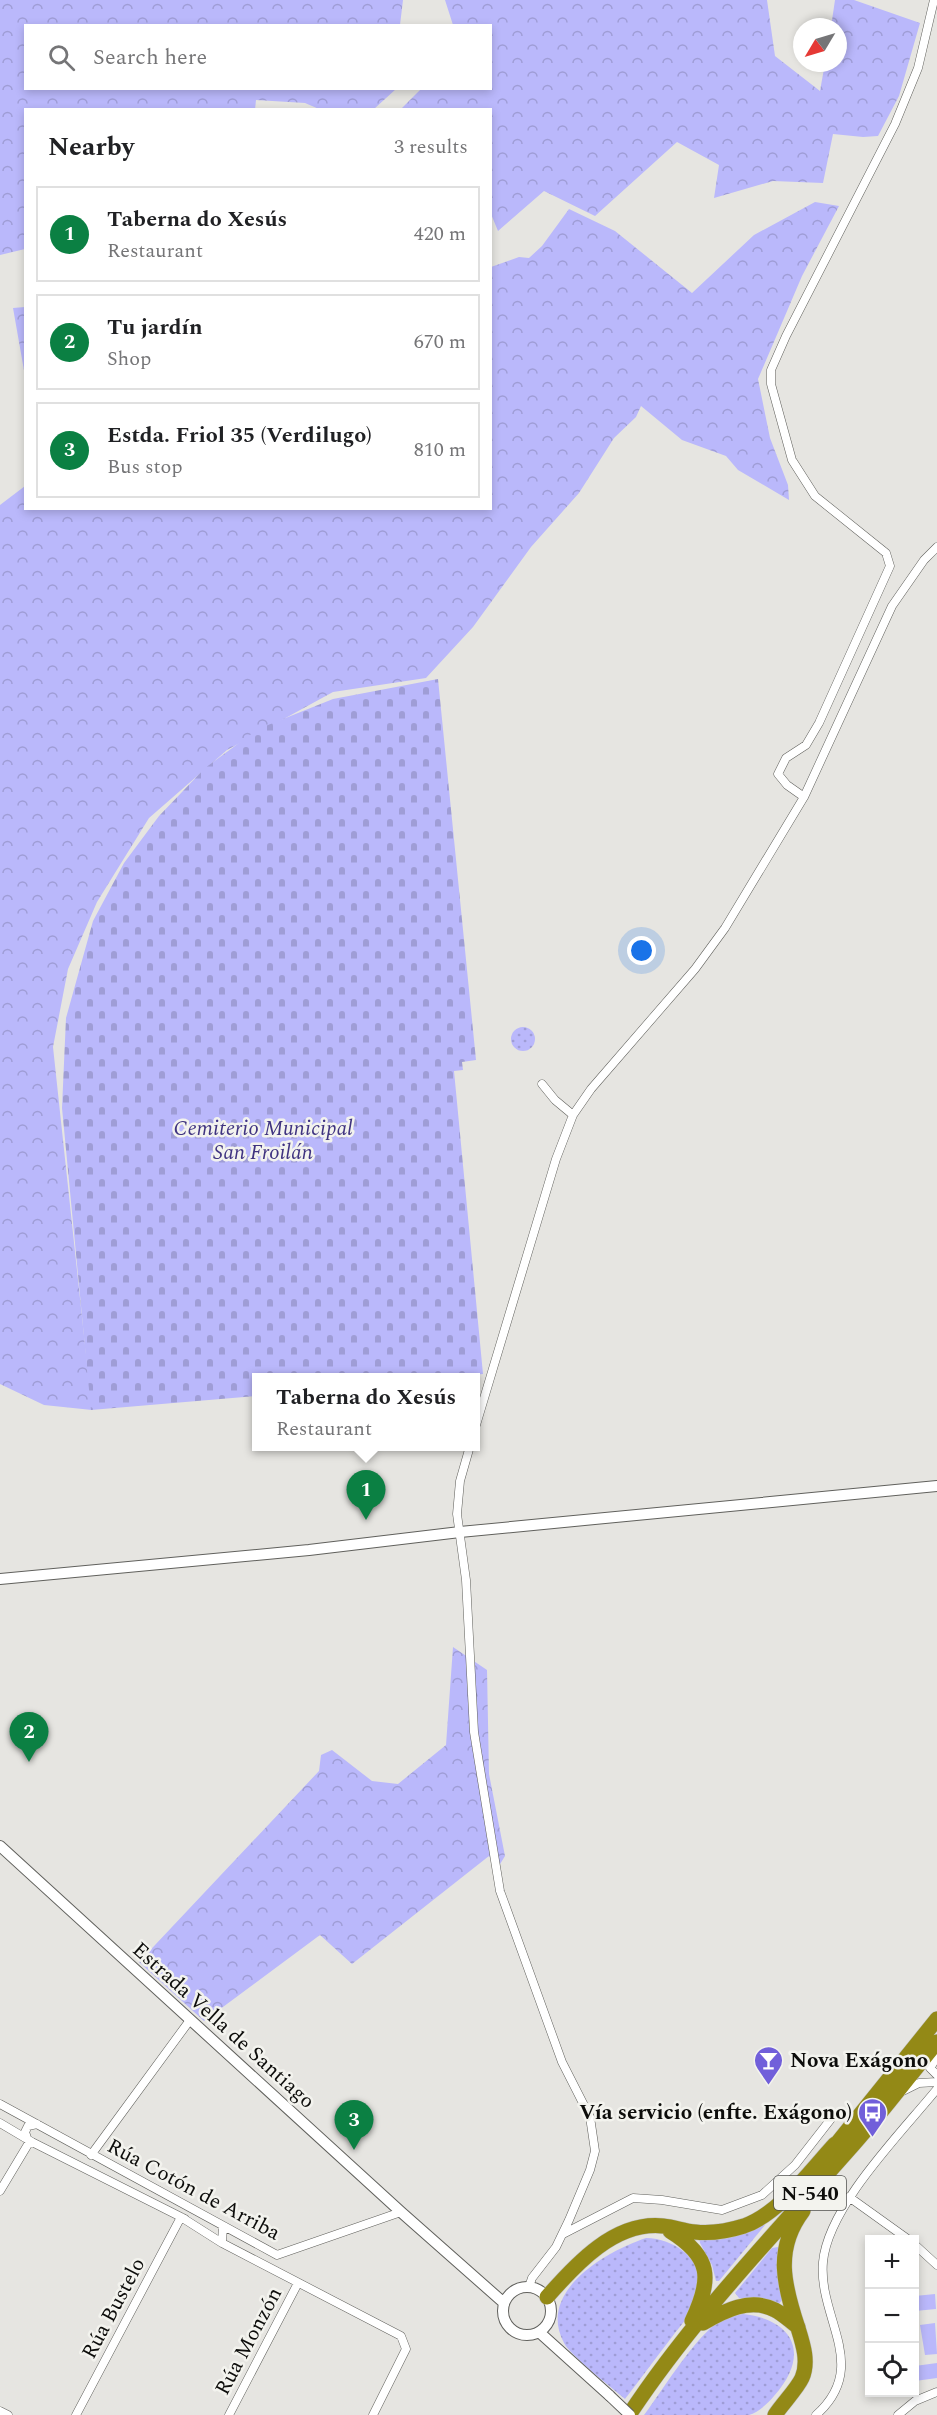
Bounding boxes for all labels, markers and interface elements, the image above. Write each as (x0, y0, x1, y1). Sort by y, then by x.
north arrow (793, 18, 847, 72)
search box (24, 24, 492, 90)
icon: search (45, 41, 78, 74)
text: Search here (93, 41, 207, 74)
text: Nearby (48, 127, 134, 167)
text: 3 results (394, 132, 468, 162)
text: Taberna do Xesús (107, 203, 287, 236)
text: 1 (64, 219, 75, 249)
text: 420 m (414, 219, 466, 249)
text: Restaurant (107, 236, 203, 266)
text: Tu jardín (107, 311, 203, 344)
text: 2 (64, 327, 75, 357)
text: 670 m (414, 327, 466, 357)
text: Shop (107, 344, 151, 374)
text: Estda. Friol 35 (Verdilugo) (107, 419, 372, 452)
text: 3 (64, 435, 75, 465)
text: 810 m (414, 435, 466, 465)
text: Bus stop (107, 452, 183, 482)
your location (627, 936, 656, 965)
park label: Cemiterio Municipal San Froilán (173, 1113, 353, 1169)
popup (252, 1373, 480, 1451)
text: Taberna do Xesús (276, 1381, 456, 1414)
text: Restaurant (276, 1414, 372, 1444)
pin: 1 (346, 1470, 386, 1520)
pin: 2 (9, 1712, 48, 1762)
street label: Estrada Vella de Santiago (125, 1935, 322, 2117)
bar icon: Nova Exágono (753, 2044, 785, 2086)
place label: Nova Exágono (790, 2045, 928, 2077)
bus stop icon: Vía servicio (enfte. Exágono) (857, 2096, 889, 2138)
place label: Vía servicio (enfte. Exágono) (579, 2097, 852, 2129)
pin: 3 (334, 2100, 374, 2150)
street label: Rúa Cotón de Arriba (101, 2131, 287, 2249)
road number: N-540 (774, 2176, 846, 2210)
map controls (865, 2235, 919, 2397)
button: + (865, 2235, 919, 2289)
street label: Rúa Bustelo (74, 2252, 154, 2365)
street label: Rúa Monzón (207, 2282, 291, 2401)
button: − (865, 2289, 919, 2343)
button: locate (865, 2343, 919, 2397)

